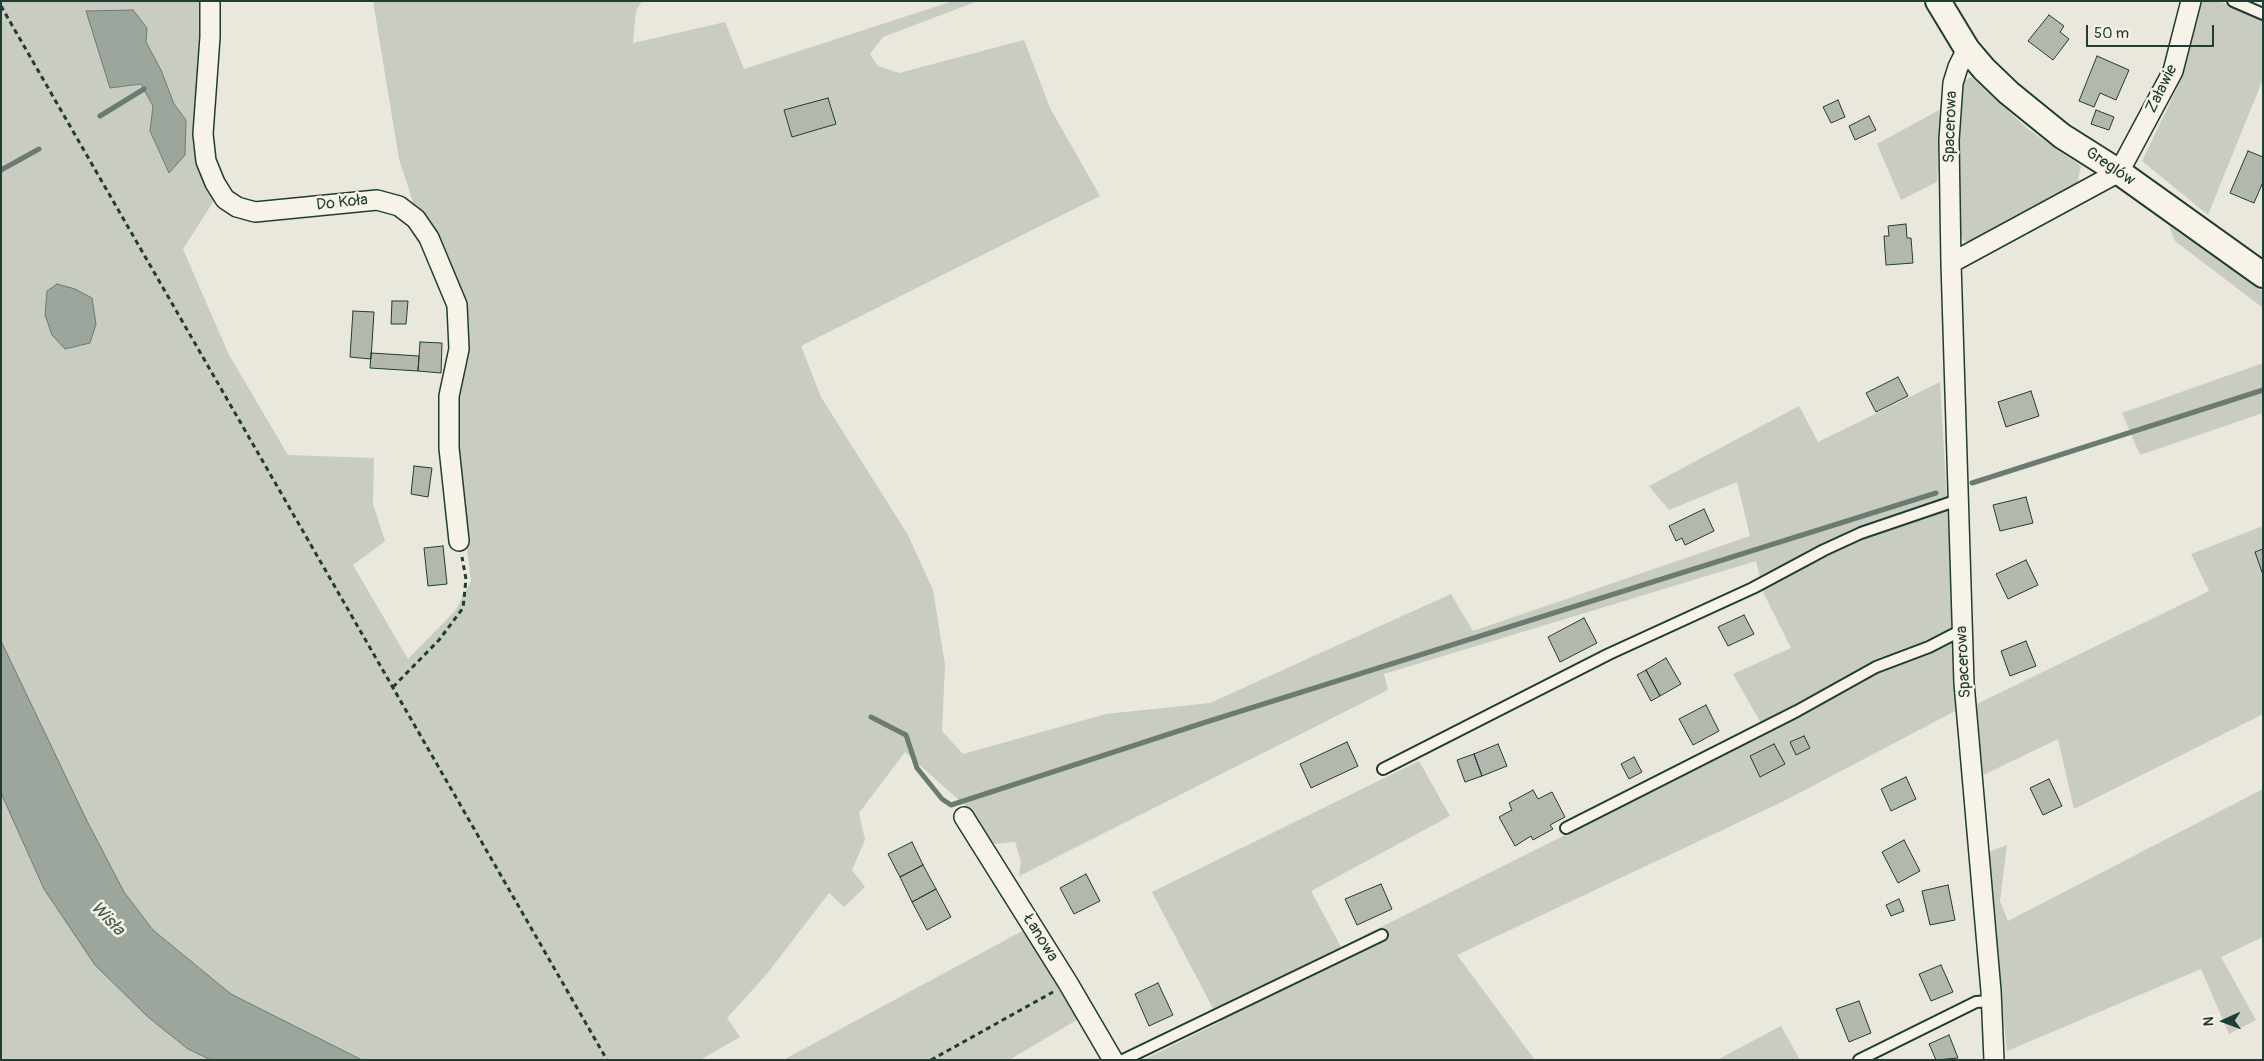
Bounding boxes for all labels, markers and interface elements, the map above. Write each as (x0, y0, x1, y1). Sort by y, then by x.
scale bar (2089, 15, 2216, 47)
text: 50 m (2094, 24, 2129, 43)
street label: Załawie (2142, 62, 2182, 116)
street label: Spacerowa (1940, 90, 1962, 164)
street label: Greglów (2082, 144, 2138, 190)
street label: Do Koła (315, 191, 369, 215)
street label: Spacerowa (1953, 625, 1975, 699)
water label: Wisła (86, 897, 128, 941)
street label: Łanowa (1018, 911, 1062, 965)
north arrow (2199, 996, 2249, 1046)
text: N (2200, 1017, 2217, 1027)

